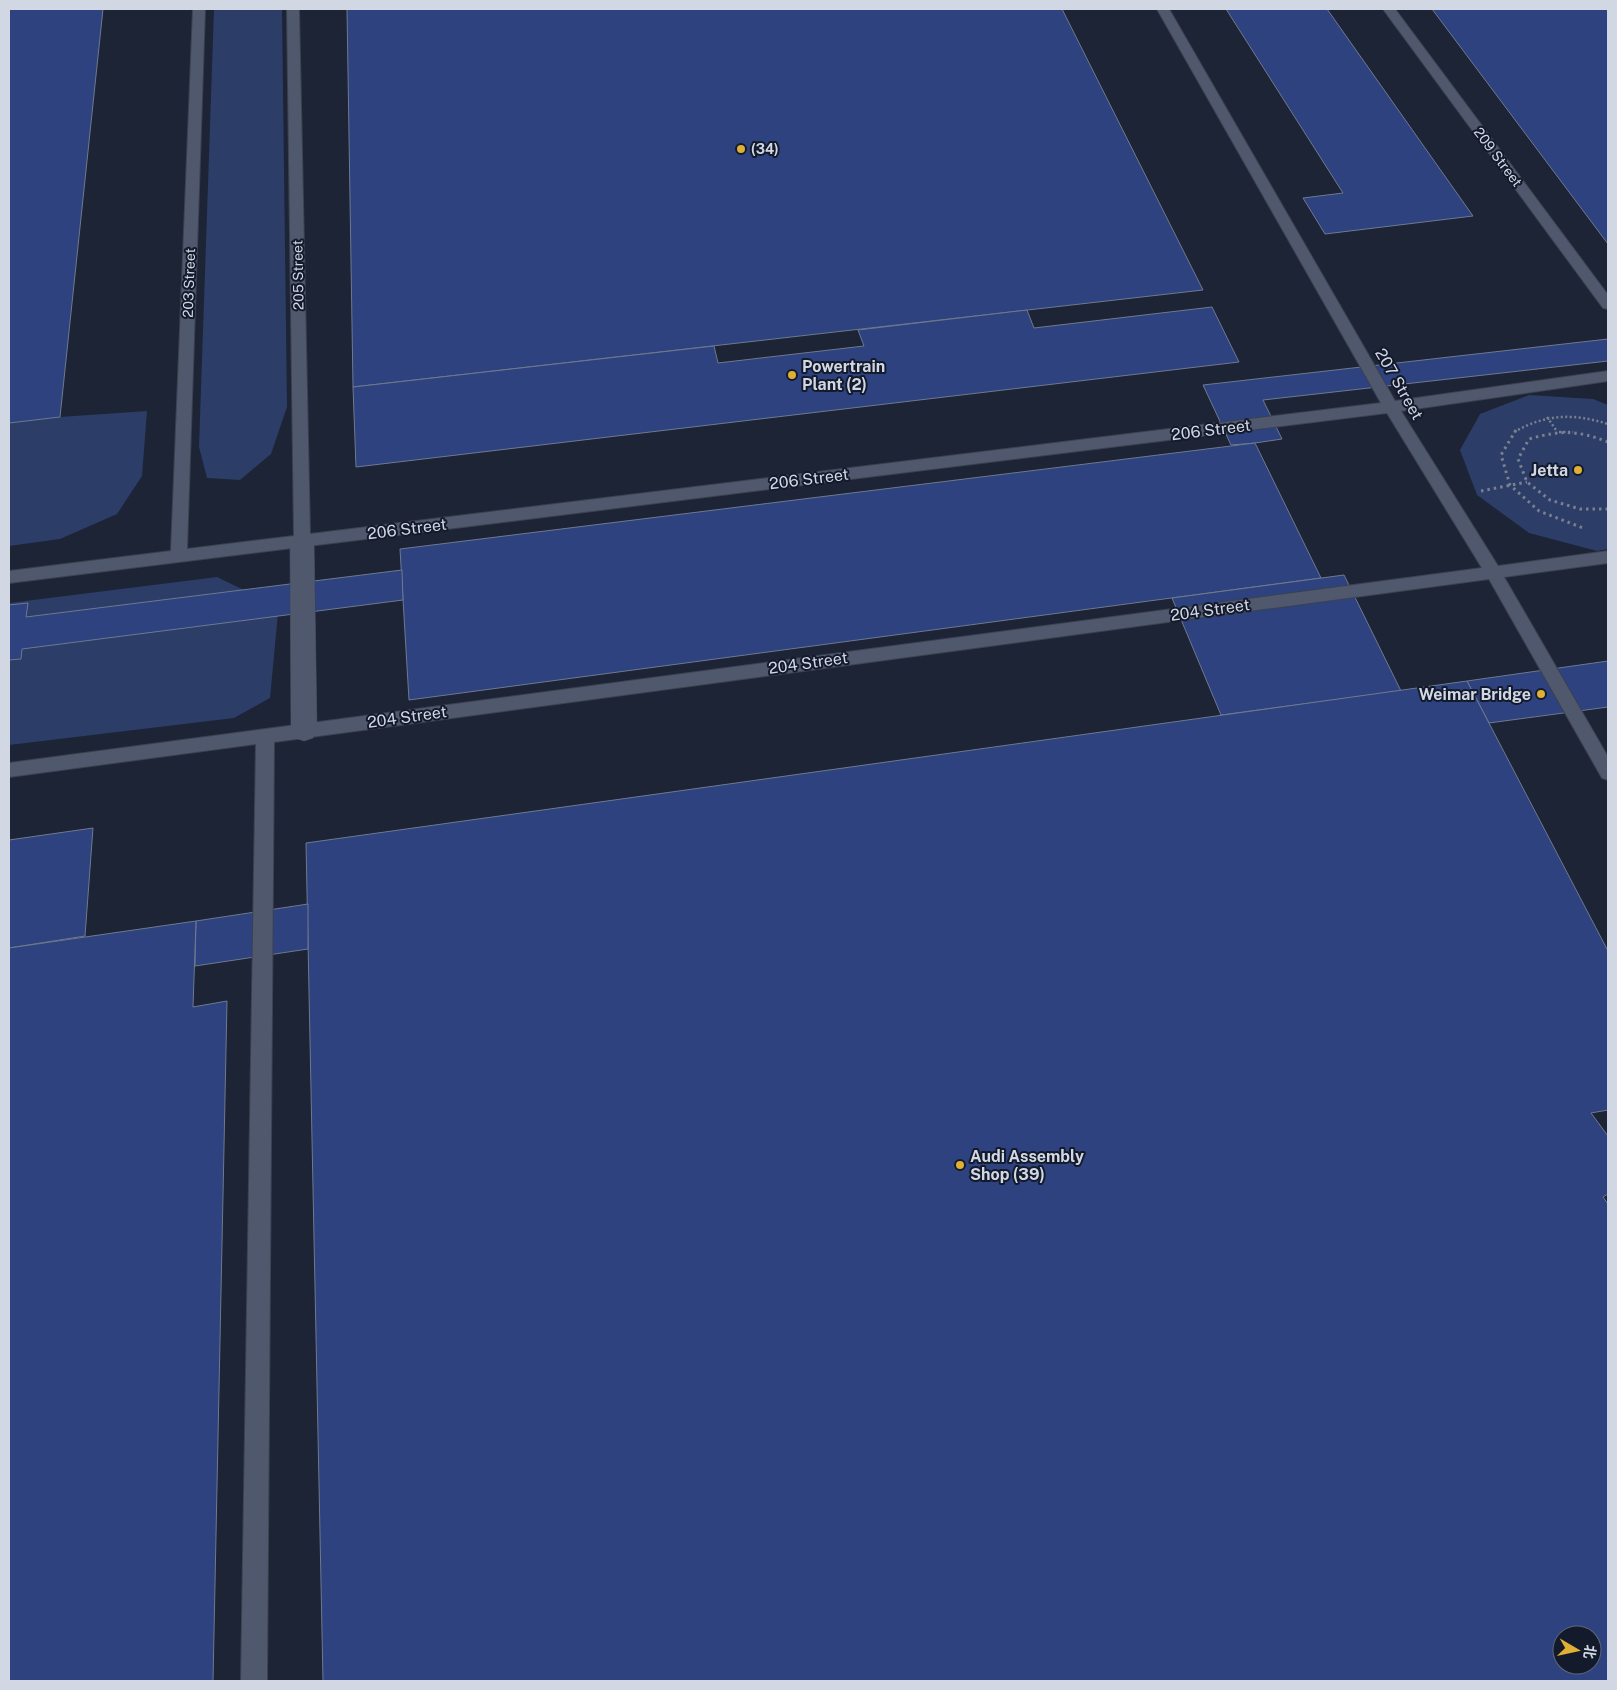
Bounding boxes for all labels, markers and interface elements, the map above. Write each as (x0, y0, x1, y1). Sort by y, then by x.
street label: 209 Street (1471, 124, 1525, 190)
place label: (34) (751, 141, 779, 157)
marker: (34) (735, 143, 747, 155)
street label: 205 Street (289, 240, 307, 310)
street label: 203 Street (180, 248, 198, 318)
street label: 207 Street (1371, 345, 1427, 423)
place label: Powertrain Plant (2) (802, 357, 885, 394)
marker: Powertrain Plant (2) (786, 369, 798, 381)
street label: 206 Street (1170, 416, 1252, 444)
place label: Jetta (1531, 461, 1568, 480)
marker: Jetta (1572, 464, 1584, 476)
street label: 206 Street (768, 465, 850, 493)
street label: 206 Street (366, 515, 448, 543)
street label: 204 Street (1169, 595, 1251, 625)
street label: 204 Street (767, 648, 849, 678)
place label: Weimar Bridge (1419, 685, 1531, 704)
marker: Weimar Bridge (1535, 688, 1547, 700)
street label: 204 Street (366, 702, 448, 732)
place label: Audi Assembly Shop (39) (970, 1147, 1084, 1184)
marker: Audi Assembly Shop (39) (954, 1159, 966, 1171)
north arrow (1552, 1625, 1602, 1675)
text: 北 (1581, 1644, 1599, 1660)

